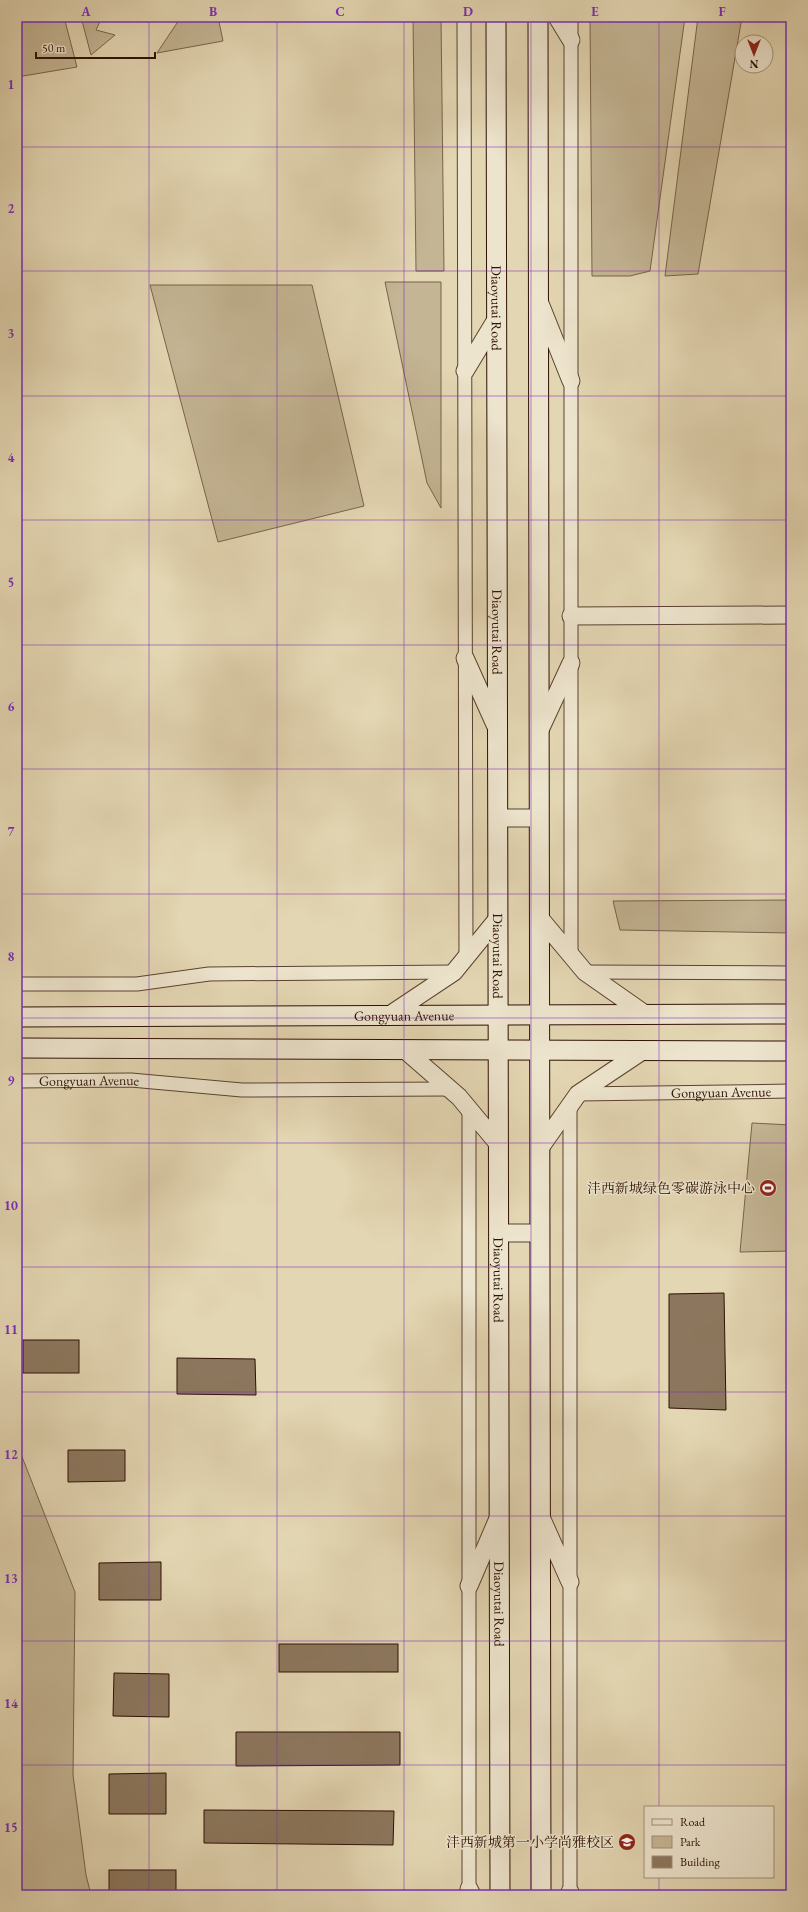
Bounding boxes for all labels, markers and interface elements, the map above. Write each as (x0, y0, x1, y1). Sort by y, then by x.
text: A (80, 3, 91, 20)
text: B (209, 3, 217, 20)
text: C (335, 3, 345, 20)
text: D (463, 3, 473, 20)
text: E (591, 3, 599, 20)
text: F (718, 3, 726, 20)
scale bar (36, 34, 155, 60)
north arrow (734, 34, 774, 74)
text: 50 m (42, 40, 66, 56)
text: N (749, 57, 758, 71)
text: 1 (8, 76, 15, 93)
text: 2 (8, 200, 15, 217)
street label: Diaoyutai Road (488, 265, 506, 352)
text: 3 (8, 325, 15, 342)
text: 4 (8, 449, 15, 466)
text: 5 (8, 574, 14, 591)
street label: Diaoyutai Road (488, 589, 506, 676)
text: 6 (8, 698, 15, 715)
text: 7 (8, 823, 15, 840)
street label: Diaoyutai Road (489, 913, 507, 1000)
text: 8 (8, 948, 15, 965)
street label: Gongyuan Avenue (354, 1006, 455, 1025)
street label: Gongyuan Avenue (39, 1071, 140, 1090)
text: 9 (8, 1072, 15, 1089)
street label: Gongyuan Avenue (671, 1082, 772, 1102)
sports icon: 沣西新城绿色零碳游泳中心 (758, 1178, 778, 1198)
place label: 沣西新城绿色零碳游泳中心 (587, 1179, 755, 1197)
text: 10 (4, 1197, 18, 1214)
street label: Diaoyutai Road (490, 1237, 508, 1324)
text: 11 (4, 1321, 18, 1338)
text: 12 (4, 1446, 18, 1463)
street label: Diaoyutai Road (490, 1561, 508, 1648)
text: 13 (4, 1570, 18, 1587)
text: 14 (4, 1695, 18, 1712)
legend (644, 1806, 774, 1878)
text: Road (680, 1814, 706, 1830)
text: 15 (4, 1819, 18, 1836)
school or university icon: 沣西新城第一小学尚雅校区 (617, 1832, 637, 1852)
place label: 沣西新城第一小学尚雅校区 (446, 1833, 614, 1851)
text: Park (680, 1834, 701, 1850)
text: Building (680, 1854, 721, 1870)

